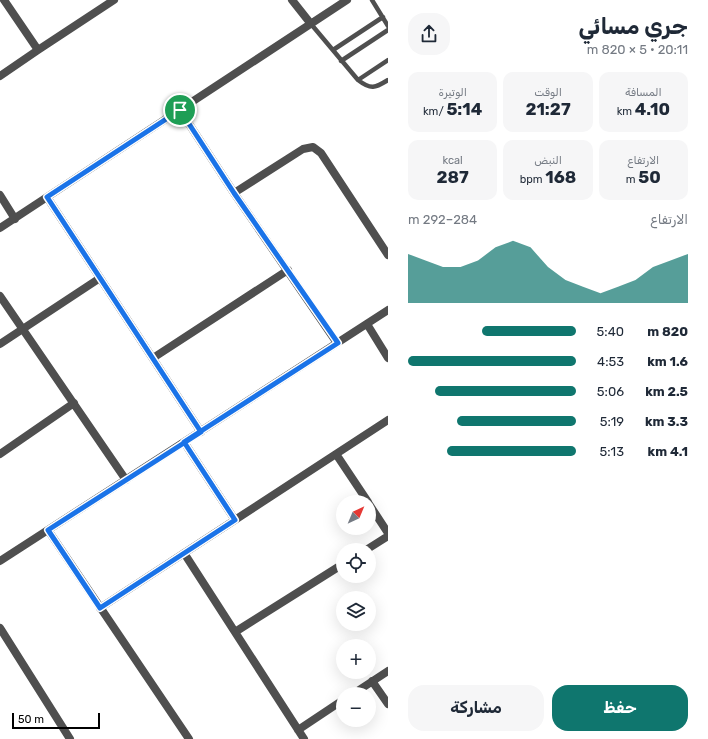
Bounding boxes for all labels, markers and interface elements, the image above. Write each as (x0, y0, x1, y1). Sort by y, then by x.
button: share (408, 13, 450, 55)
text: جري مسائي (579, 13, 688, 40)
text: 20:11 · 5 × 820 m (587, 42, 688, 57)
text: الوتيرة (439, 86, 467, 99)
text: الوقت (534, 86, 562, 99)
text: المسافة (625, 86, 662, 99)
pin (163, 93, 197, 127)
icon: arrive (169, 99, 191, 121)
text: 5:14 (446, 99, 482, 119)
text: 21:27 (525, 99, 571, 119)
text: 4.10 (635, 99, 670, 119)
text: /km (423, 105, 446, 118)
text: km (617, 105, 635, 118)
text: kcal (443, 154, 463, 167)
text: النبض (534, 154, 562, 167)
text: الارتفاع (628, 154, 659, 167)
text: 287 (437, 167, 469, 187)
text: 168 (545, 167, 576, 187)
text: 50 (638, 167, 661, 187)
text: bpm (520, 173, 545, 186)
text: m (626, 173, 638, 186)
text: 284–292 m (408, 212, 477, 227)
text: الارتفاع (651, 212, 688, 227)
text: 5:40 (597, 324, 624, 339)
text: 820 m (647, 324, 688, 339)
text: 4:53 (597, 354, 624, 369)
text: 1.6 km (647, 354, 688, 369)
text: 5:06 (597, 384, 624, 399)
text: 2.5 km (645, 384, 688, 399)
text: 5:19 (600, 414, 624, 429)
text: 3.3 km (645, 414, 688, 429)
text: 5:13 (600, 444, 624, 459)
text: 4.1 km (648, 444, 688, 459)
north arrow (336, 495, 376, 535)
map controls (336, 495, 376, 727)
button: locate (336, 543, 376, 583)
button: layers (336, 591, 376, 631)
button: + (336, 639, 376, 679)
button: مشاركة (408, 685, 544, 731)
button: حفظ (552, 685, 688, 731)
button: − (336, 687, 376, 727)
scale bar (12, 711, 100, 730)
text: 50 m (18, 713, 44, 726)

